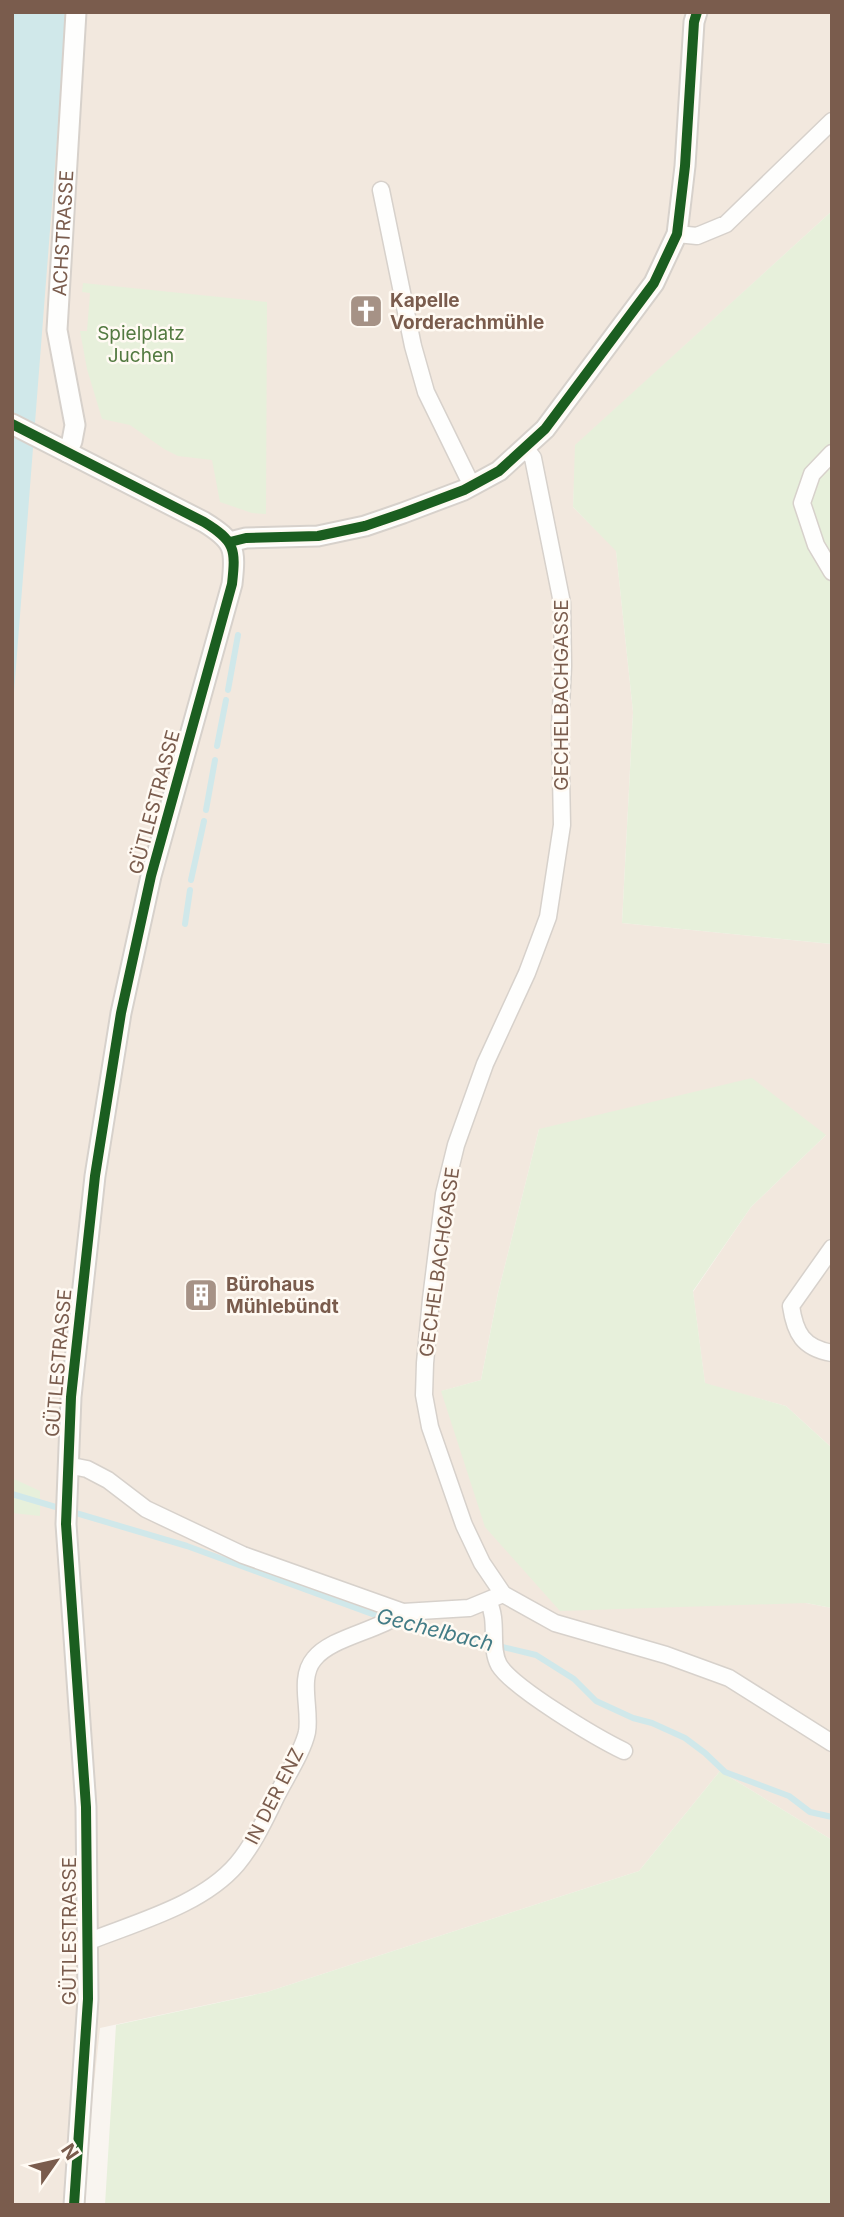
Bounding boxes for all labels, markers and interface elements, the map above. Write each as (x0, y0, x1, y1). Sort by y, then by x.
street label: ACHSTRASSE (48, 170, 79, 297)
place label: Kapelle Vorderachmühle (390, 289, 544, 334)
church icon: Kapelle Vorderachmühle (347, 292, 385, 330)
park label: Spielplatz Juchen (97, 322, 185, 367)
street label: GECHELBACHGASSE (550, 599, 573, 791)
street label: GÜTLESTRASSE (124, 728, 185, 877)
street label: GECHELBACHGASSE (415, 1166, 464, 1358)
place label: Bürohaus Mühlebündt (226, 1273, 339, 1318)
building icon: Bürohaus Mühlebündt (182, 1276, 220, 1314)
street label: GÜTLESTRASSE (41, 1288, 76, 1438)
water label: Gechelbach (374, 1603, 496, 1656)
street label: IN DER ENZ (240, 1744, 309, 1848)
street label: GÜTLESTRASSE (58, 1857, 81, 2005)
north arrow (21, 2126, 91, 2196)
text: N (56, 2139, 83, 2164)

